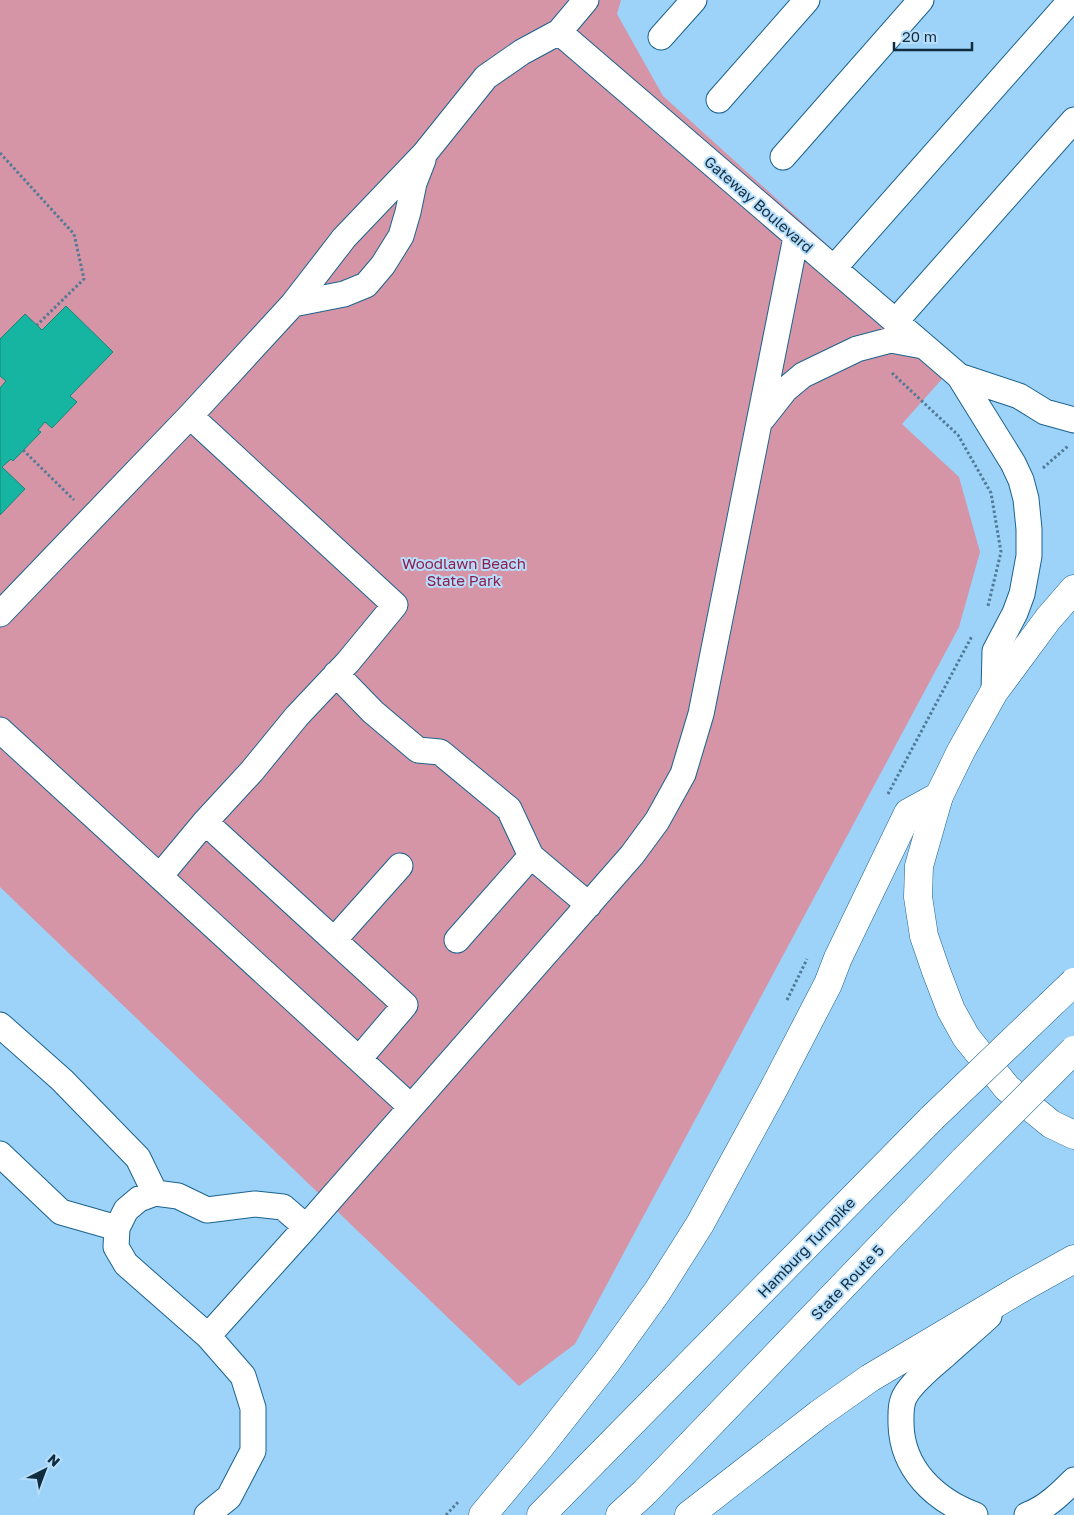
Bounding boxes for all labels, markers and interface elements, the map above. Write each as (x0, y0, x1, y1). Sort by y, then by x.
scale bar (894, 20, 972, 52)
text: 20 m (902, 27, 937, 45)
street label: Gateway Boulevard (701, 152, 817, 256)
park label: Woodlawn Beach State Park (402, 554, 526, 589)
street label: Hamburg Turnpike (754, 1193, 859, 1301)
street label: State Route 5 (807, 1241, 887, 1323)
north arrow (20, 1445, 70, 1495)
text: N (44, 1450, 64, 1470)

